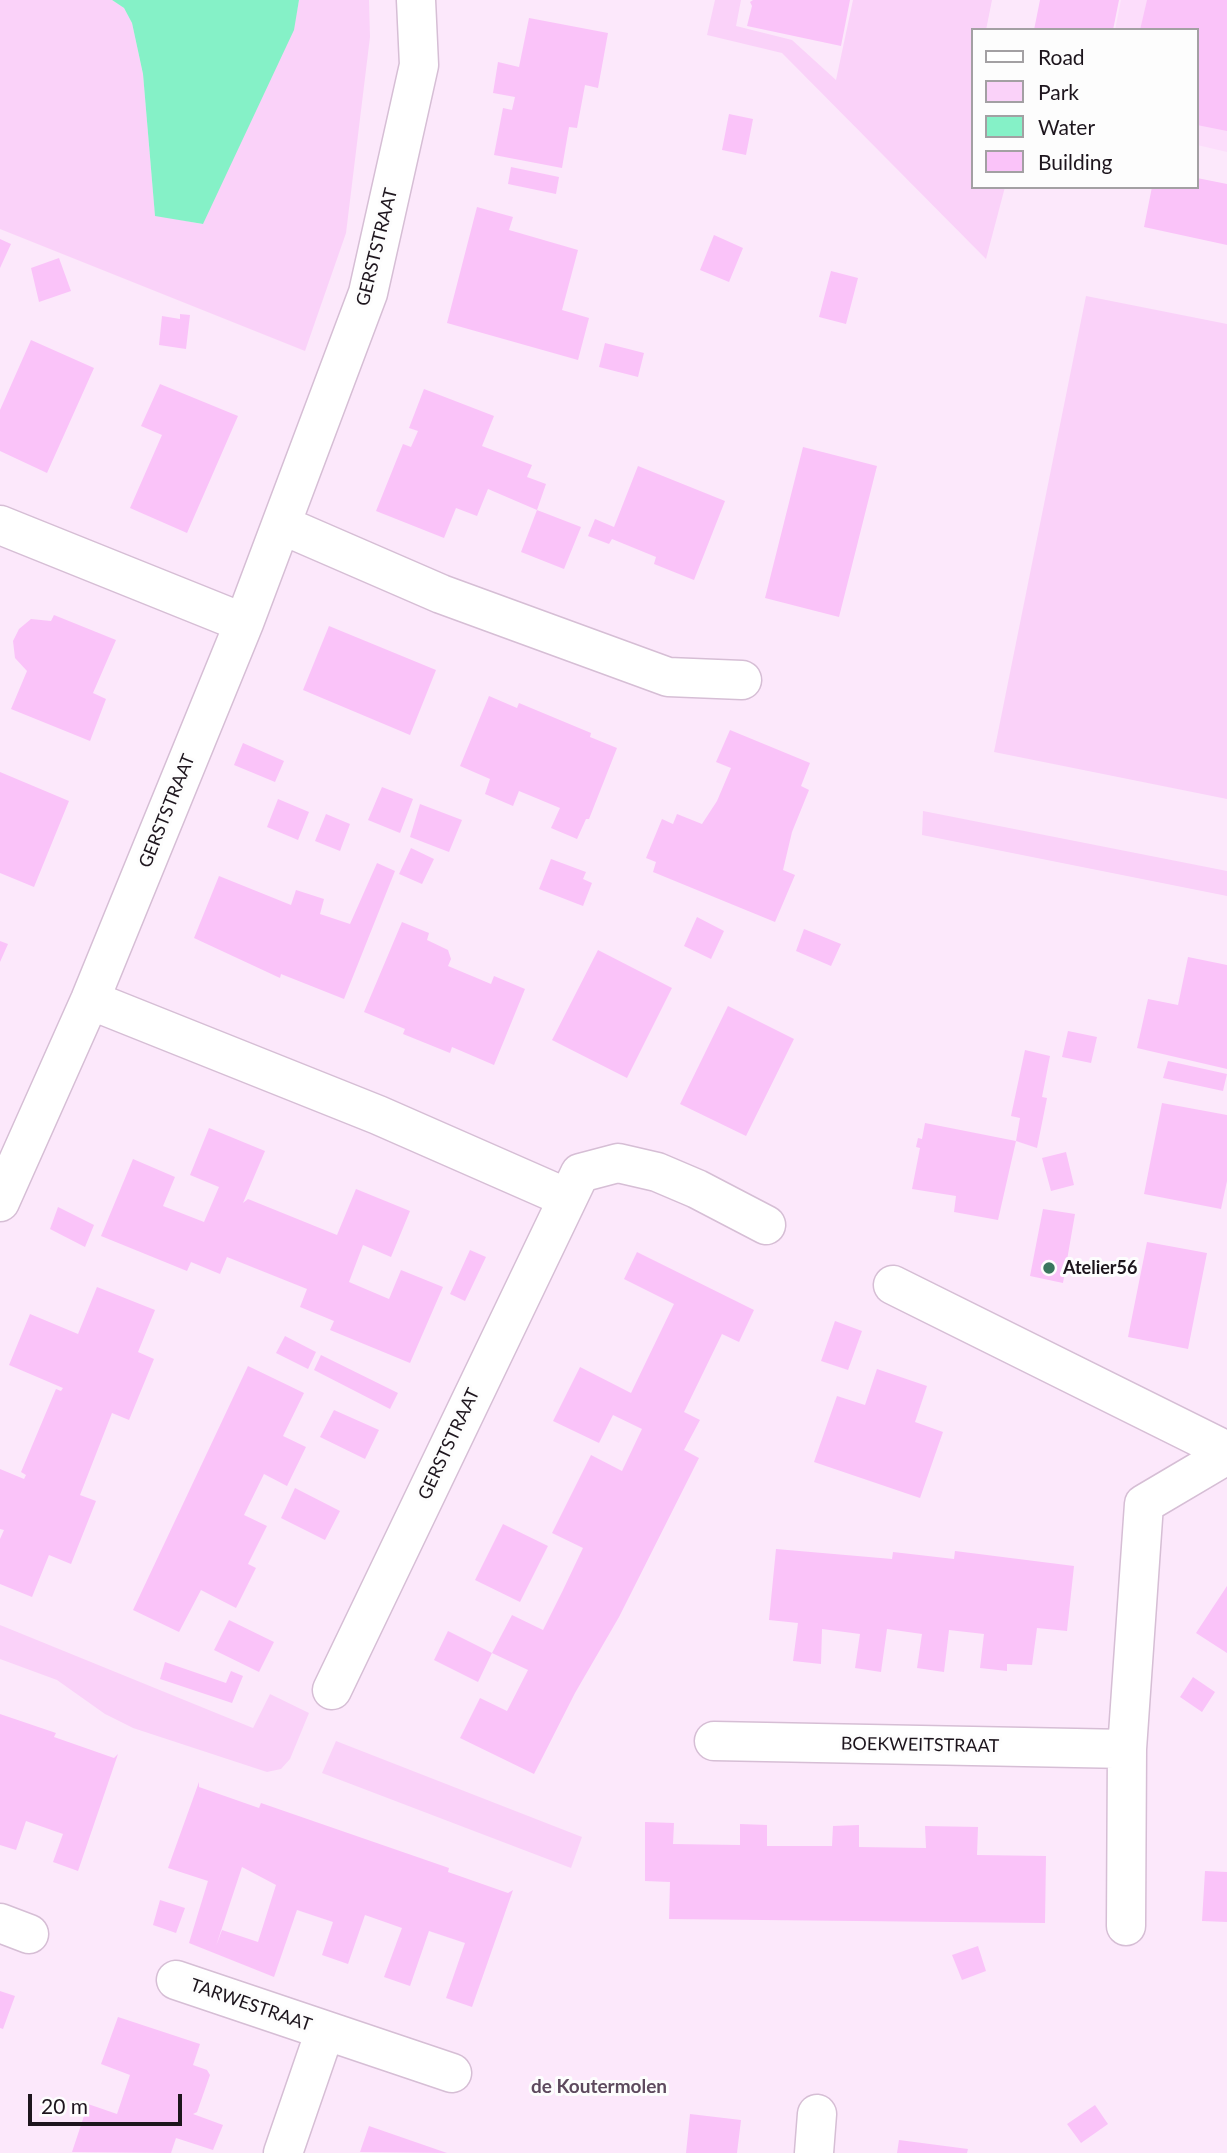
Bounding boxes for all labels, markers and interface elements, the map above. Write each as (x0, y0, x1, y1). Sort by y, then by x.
legend (972, 28, 1199, 189)
text: Road (1038, 44, 1085, 69)
text: Park (1038, 79, 1079, 104)
text: Water (1038, 114, 1095, 139)
text: Building (1038, 149, 1113, 174)
street label: GERSTSTRAAT (352, 186, 402, 308)
street label: GERSTSTRAAT (134, 751, 200, 871)
place label: Atelier56 (1063, 1257, 1137, 1279)
marker: Atelier56 (1041, 1260, 1057, 1276)
street label: GERSTSTRAAT (414, 1385, 484, 1503)
street label: BOEKWEITSTRAAT (841, 1733, 999, 1757)
street label: TARWESTRAAT (187, 1974, 315, 2036)
district label: de Koutermolen (531, 2076, 667, 2098)
scale bar (32, 2080, 186, 2124)
text: 20 m (41, 2093, 88, 2118)

